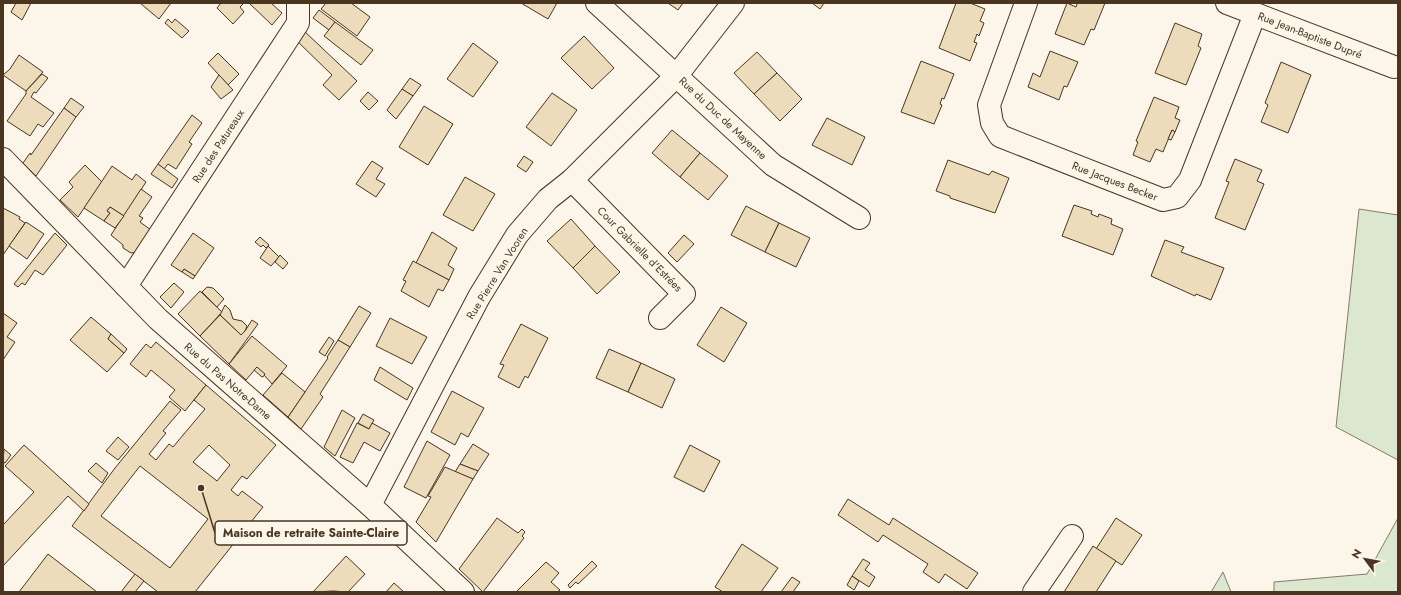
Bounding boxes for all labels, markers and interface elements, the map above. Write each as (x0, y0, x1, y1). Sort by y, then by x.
street label: Rue Jean-Baptiste Dupré (1255, 8, 1365, 62)
street label: Rue du Duc de Mayenne (675, 73, 771, 163)
street label: Rue des Patureaux (188, 106, 248, 186)
street label: Rue Jacques Becker (1070, 157, 1160, 205)
street label: Cour Gabrielle d'Estrées (594, 203, 687, 296)
street label: Rue Pierre Van Vooren (462, 224, 532, 322)
street label: Rue du Pas Notre-Dame (181, 339, 275, 424)
callout: Maison de retraite Sainte-Claire (215, 521, 407, 545)
text: Maison de retraite Sainte-Claire (223, 524, 399, 542)
north arrow (1345, 539, 1385, 579)
text: N (1347, 546, 1366, 562)

